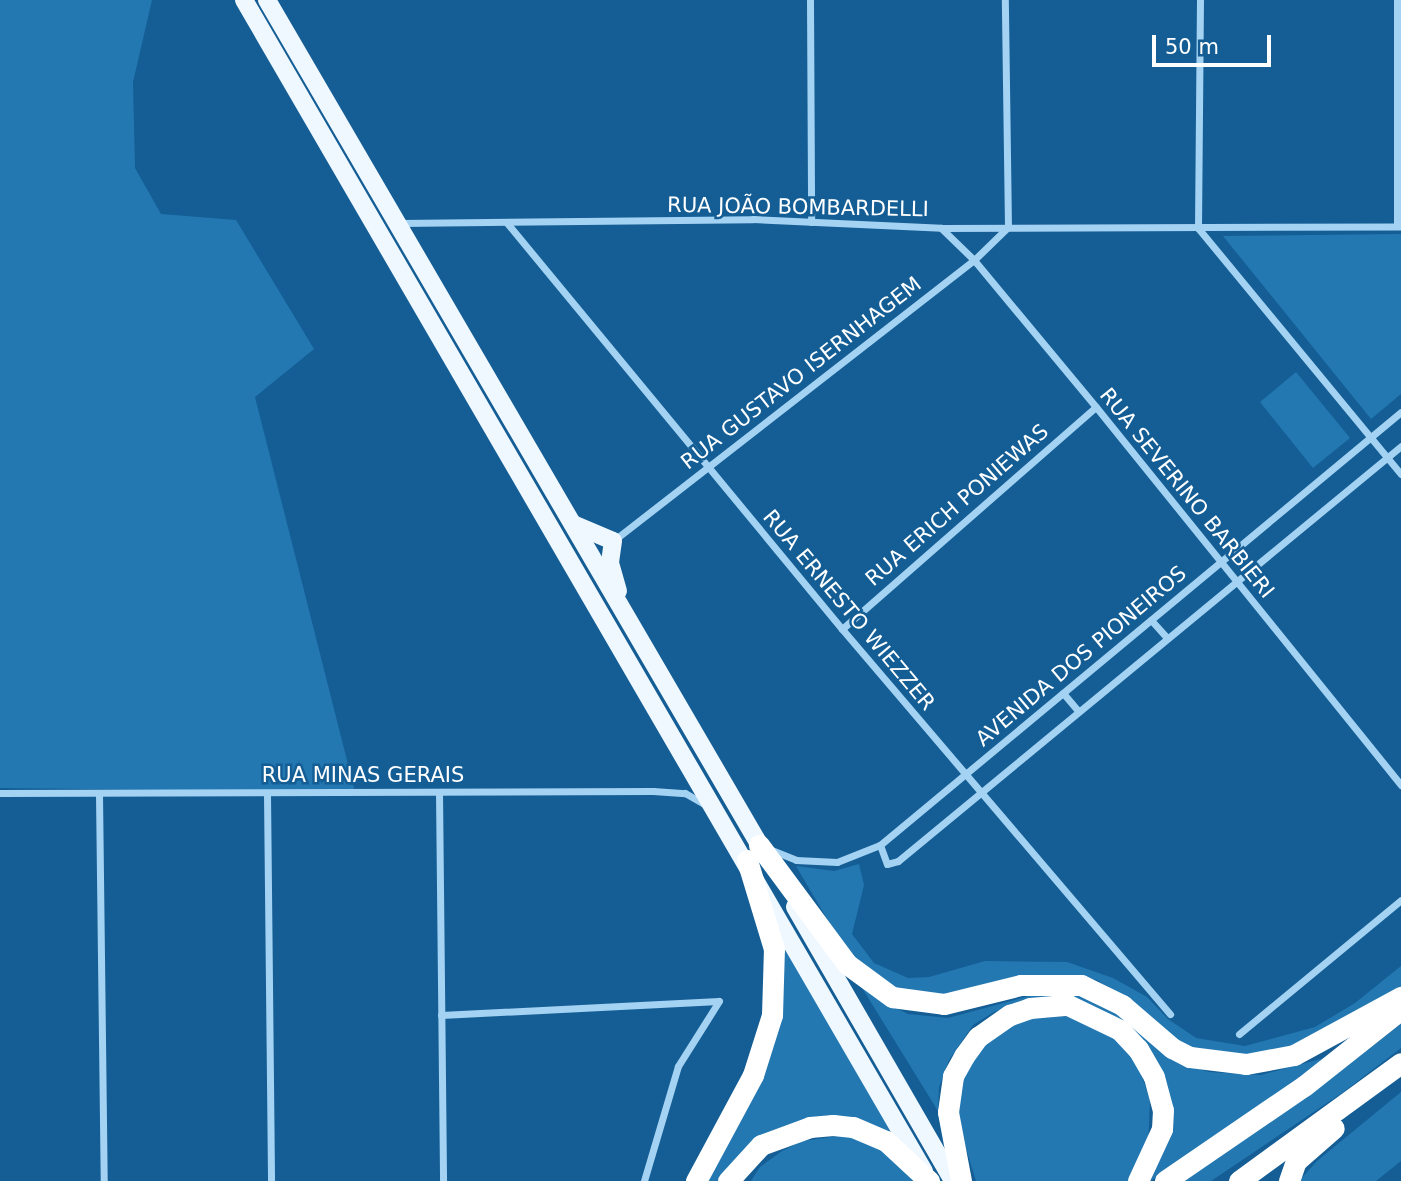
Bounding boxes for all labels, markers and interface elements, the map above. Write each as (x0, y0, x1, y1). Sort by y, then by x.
scale bar (1156, 21, 1275, 65)
text: 50 m (1165, 35, 1219, 59)
street label: RUA JOÃO BOMBARDELLI (667, 192, 929, 222)
street label: RUA GUSTAVO ISERNHAGEM (676, 271, 926, 475)
street label: RUA SEVERINO BARBIERI (1094, 383, 1280, 603)
street label: RUA ERICH PONIEWAS (860, 419, 1054, 591)
street label: RUA ERNESTO WIEZZER (758, 505, 940, 715)
street label: AVENIDA DOS PIONEIROS (971, 560, 1191, 752)
street label: RUA MINAS GERAIS (262, 762, 464, 788)

